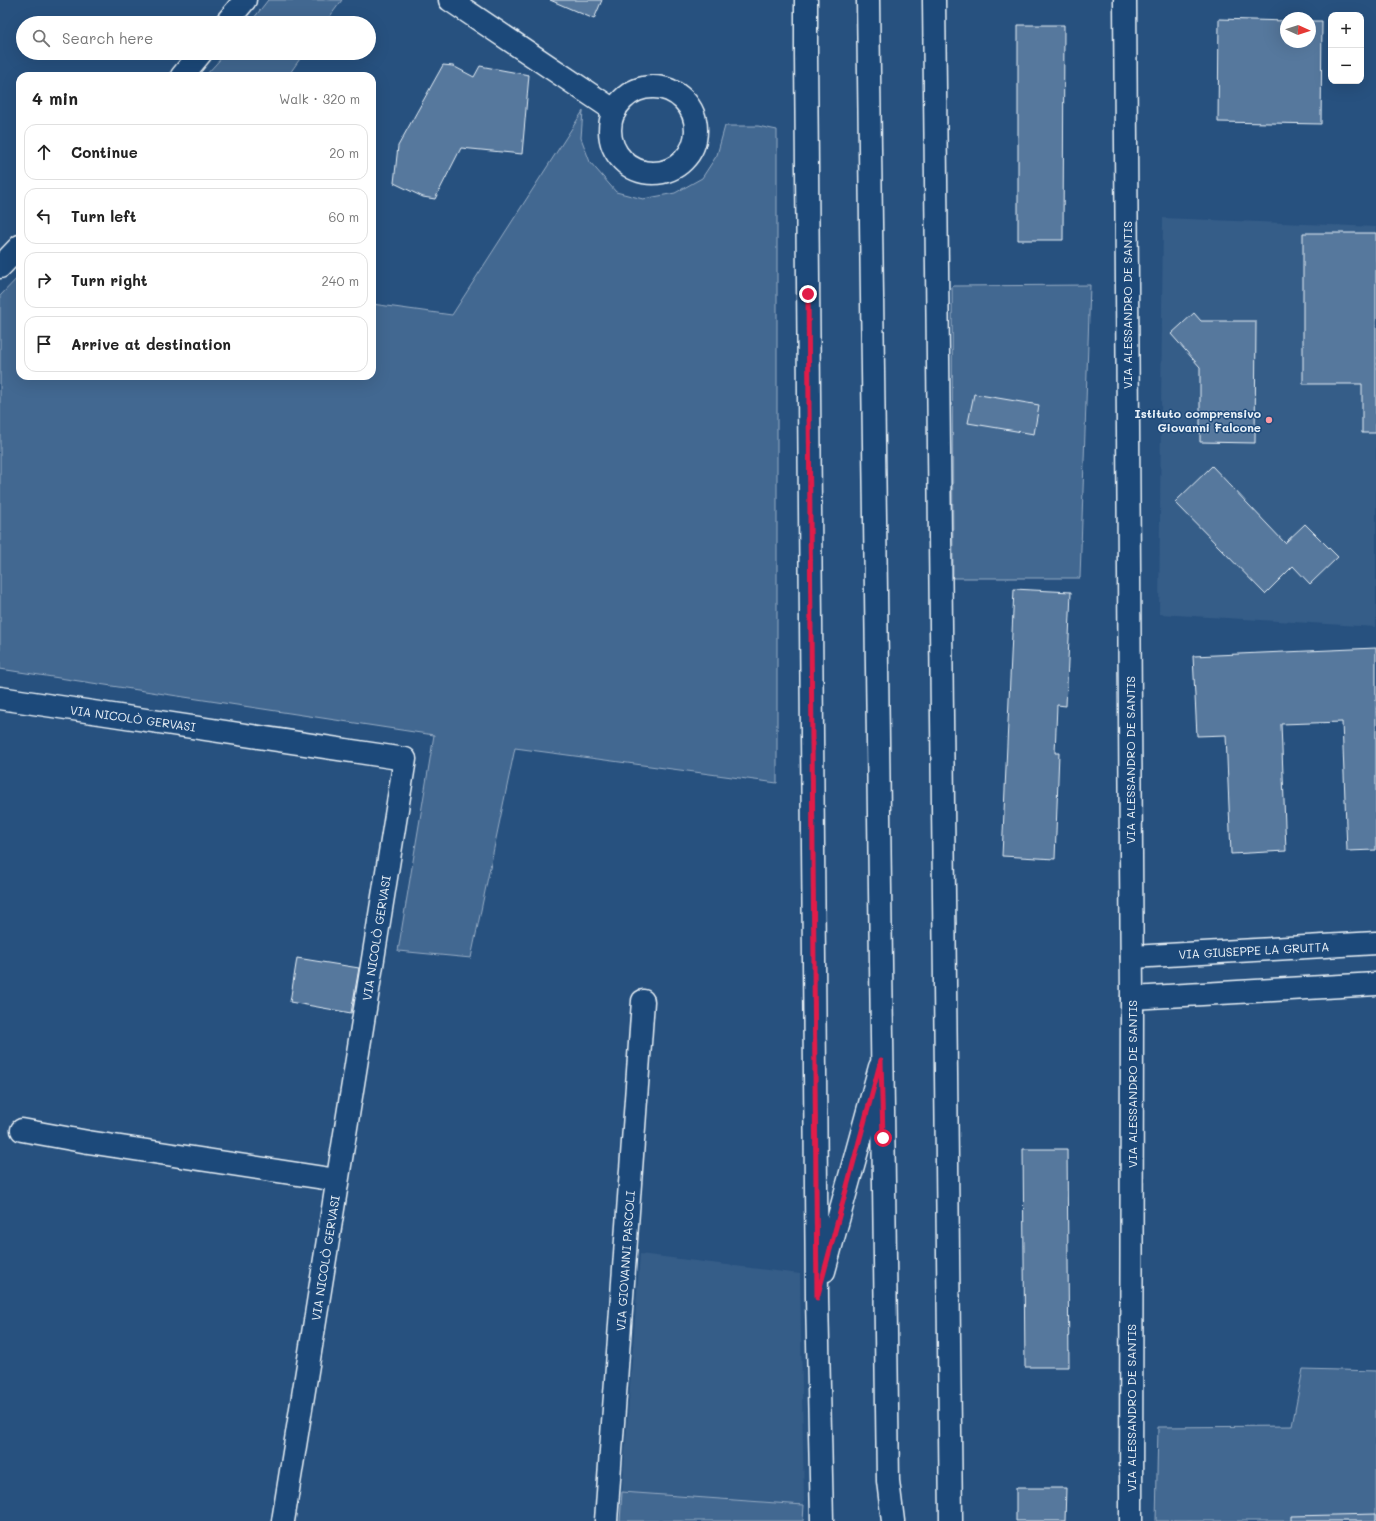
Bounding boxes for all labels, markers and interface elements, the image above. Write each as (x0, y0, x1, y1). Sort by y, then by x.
north arrow (1280, 12, 1316, 48)
map controls (1328, 12, 1364, 84)
button: + (1328, 12, 1364, 48)
search box (16, 16, 376, 60)
icon: search (30, 27, 52, 49)
text: Search here (62, 28, 153, 48)
button: − (1328, 48, 1364, 84)
text: 4 min (32, 87, 78, 109)
text: Walk · 320 m (279, 90, 360, 107)
icon: ahead (33, 141, 55, 163)
text: Continue (71, 142, 138, 162)
text: 20 m (329, 144, 359, 161)
icon: left (33, 205, 55, 227)
text: Turn left (71, 206, 136, 226)
text: 60 m (329, 208, 359, 225)
street label: VIA ALESSANDRO DE SANTIS (1119, 221, 1135, 389)
icon: right (33, 269, 55, 291)
text: Turn right (71, 270, 148, 290)
text: 240 m (322, 272, 359, 289)
route end (799, 285, 817, 303)
icon: arrive (33, 333, 55, 355)
text: Arrive at destination (71, 334, 231, 354)
place label: Istituto comprensivo Giovanni Falcone (1135, 405, 1261, 435)
marker: Istituto comprensivo Giovanni Falcone (1264, 415, 1274, 425)
street label: VIA ALESSANDRO DE SANTIS (1122, 676, 1138, 844)
street label: VIA NICOLÒ GERVASI (69, 701, 197, 735)
street label: VIA NICOLÒ GERVASI (358, 874, 394, 1002)
street label: VIA GIUSEPPE LA GRUTTA (1178, 938, 1330, 962)
street label: VIA ALESSANDRO DE SANTIS (1124, 1000, 1140, 1168)
route start (874, 1129, 892, 1147)
street label: VIA GIOVANNI PASCOLI (612, 1190, 638, 1332)
street label: VIA NICOLÒ GERVASI (307, 1194, 343, 1322)
street label: VIA ALESSANDRO DE SANTIS (1123, 1324, 1139, 1492)

